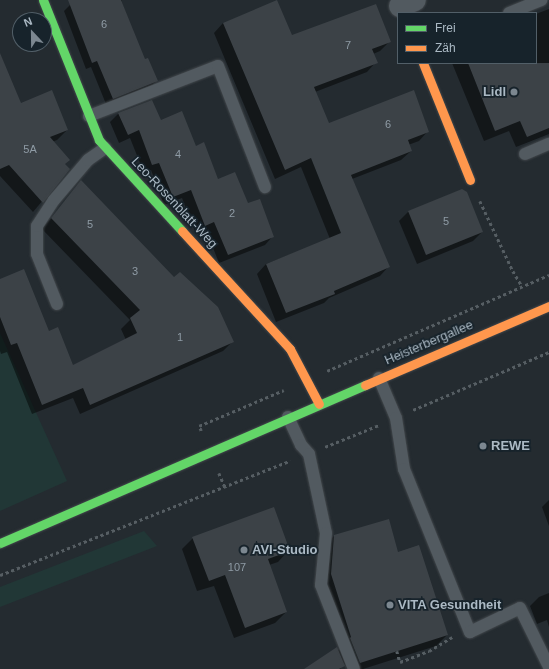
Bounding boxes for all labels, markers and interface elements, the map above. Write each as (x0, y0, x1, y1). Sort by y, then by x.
north arrow (12, 12, 52, 52)
legend (397, 12, 537, 64)
text: N (22, 15, 34, 29)
house number: 6 (101, 17, 107, 31)
text: Frei (435, 21, 456, 35)
house number: 7 (345, 38, 351, 52)
text: Zäh (435, 41, 456, 55)
place label: Lidl (483, 84, 506, 100)
marker: Lidl (509, 87, 519, 97)
house number: 6 (385, 117, 391, 131)
house number: 5A (23, 142, 37, 156)
house number: 4 (175, 147, 181, 161)
street label: Leo-Rosenblatt-Weg (128, 154, 220, 252)
house number: 2 (229, 206, 235, 220)
house number: 5 (443, 214, 449, 228)
house number: 5 (87, 217, 93, 231)
house number: 3 (132, 264, 138, 278)
street label: Heisterbergallee (382, 317, 476, 369)
house number: 1 (177, 330, 183, 344)
place label: REWE (491, 438, 530, 454)
marker: REWE (478, 441, 488, 451)
place label: AVI-Studio (252, 542, 317, 558)
marker: AVI-Studio (239, 545, 249, 555)
house number: 107 (228, 560, 246, 574)
place label: VITA Gesundheit (398, 597, 502, 613)
marker: VITA Gesundheit (385, 600, 395, 610)

